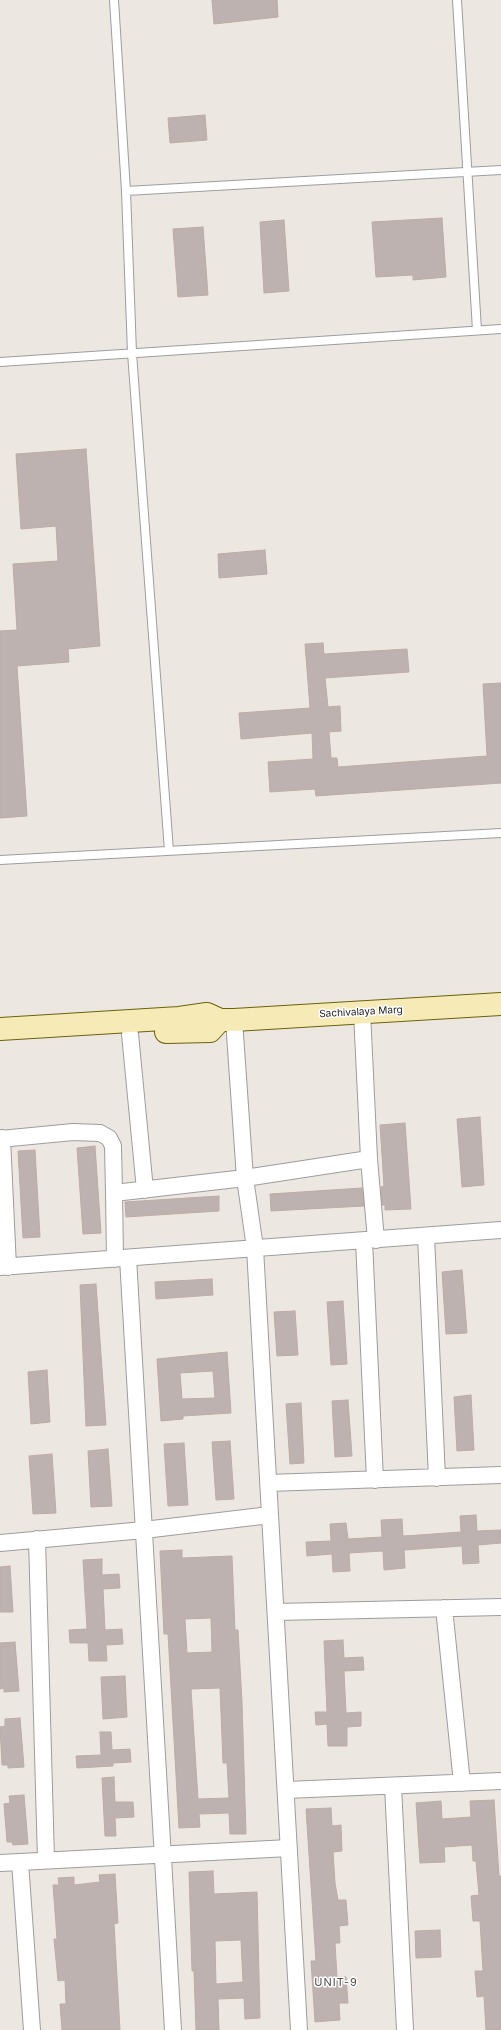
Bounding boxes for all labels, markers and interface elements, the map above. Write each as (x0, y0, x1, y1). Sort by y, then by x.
street label: Sachivalaya Marg (319, 1004, 403, 1020)
district label: UNIT-9 (314, 1976, 358, 1990)

